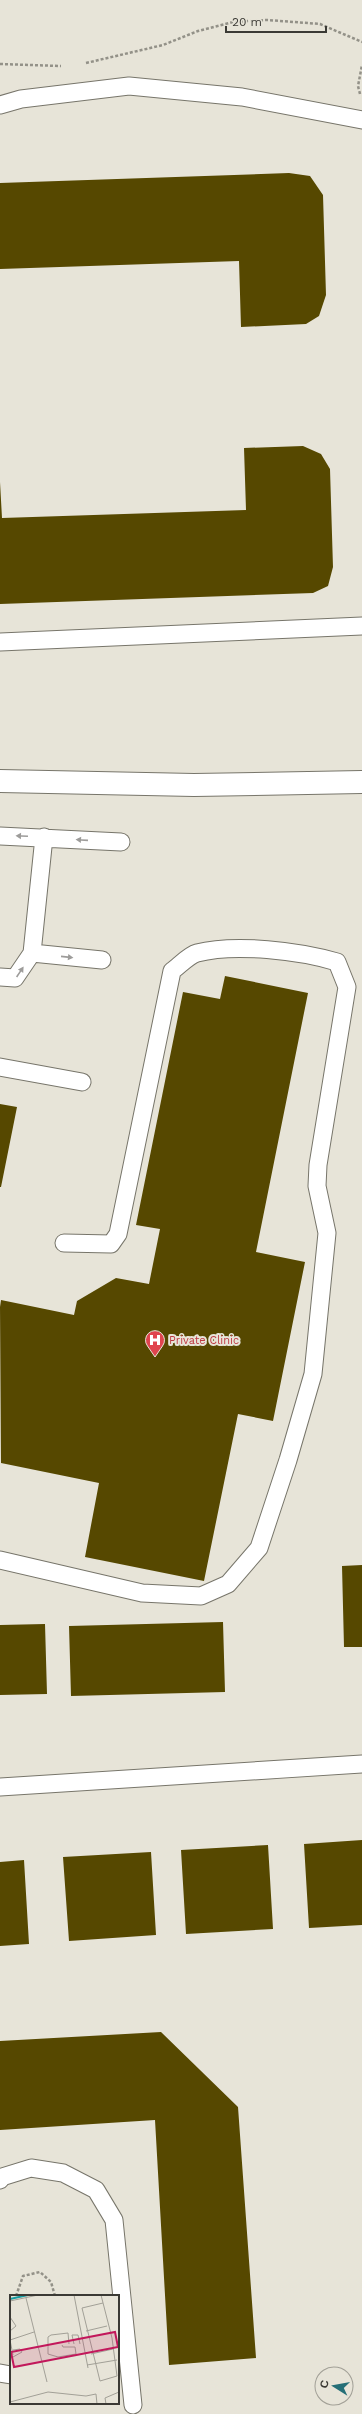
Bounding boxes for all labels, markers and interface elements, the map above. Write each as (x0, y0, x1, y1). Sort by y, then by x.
scale bar (226, 8, 326, 34)
text: 20 m (232, 15, 262, 29)
one-way arrow (16, 833, 28, 840)
one-way arrow (76, 836, 88, 843)
one-way arrow (61, 953, 73, 960)
one-way arrow (16, 966, 23, 978)
hospital icon: Private Clinic (144, 1329, 166, 1357)
place label: Private Clinic (169, 1334, 239, 1347)
inset map (10, 2295, 119, 2404)
north arrow (314, 2366, 354, 2406)
text: С (318, 2379, 332, 2389)

